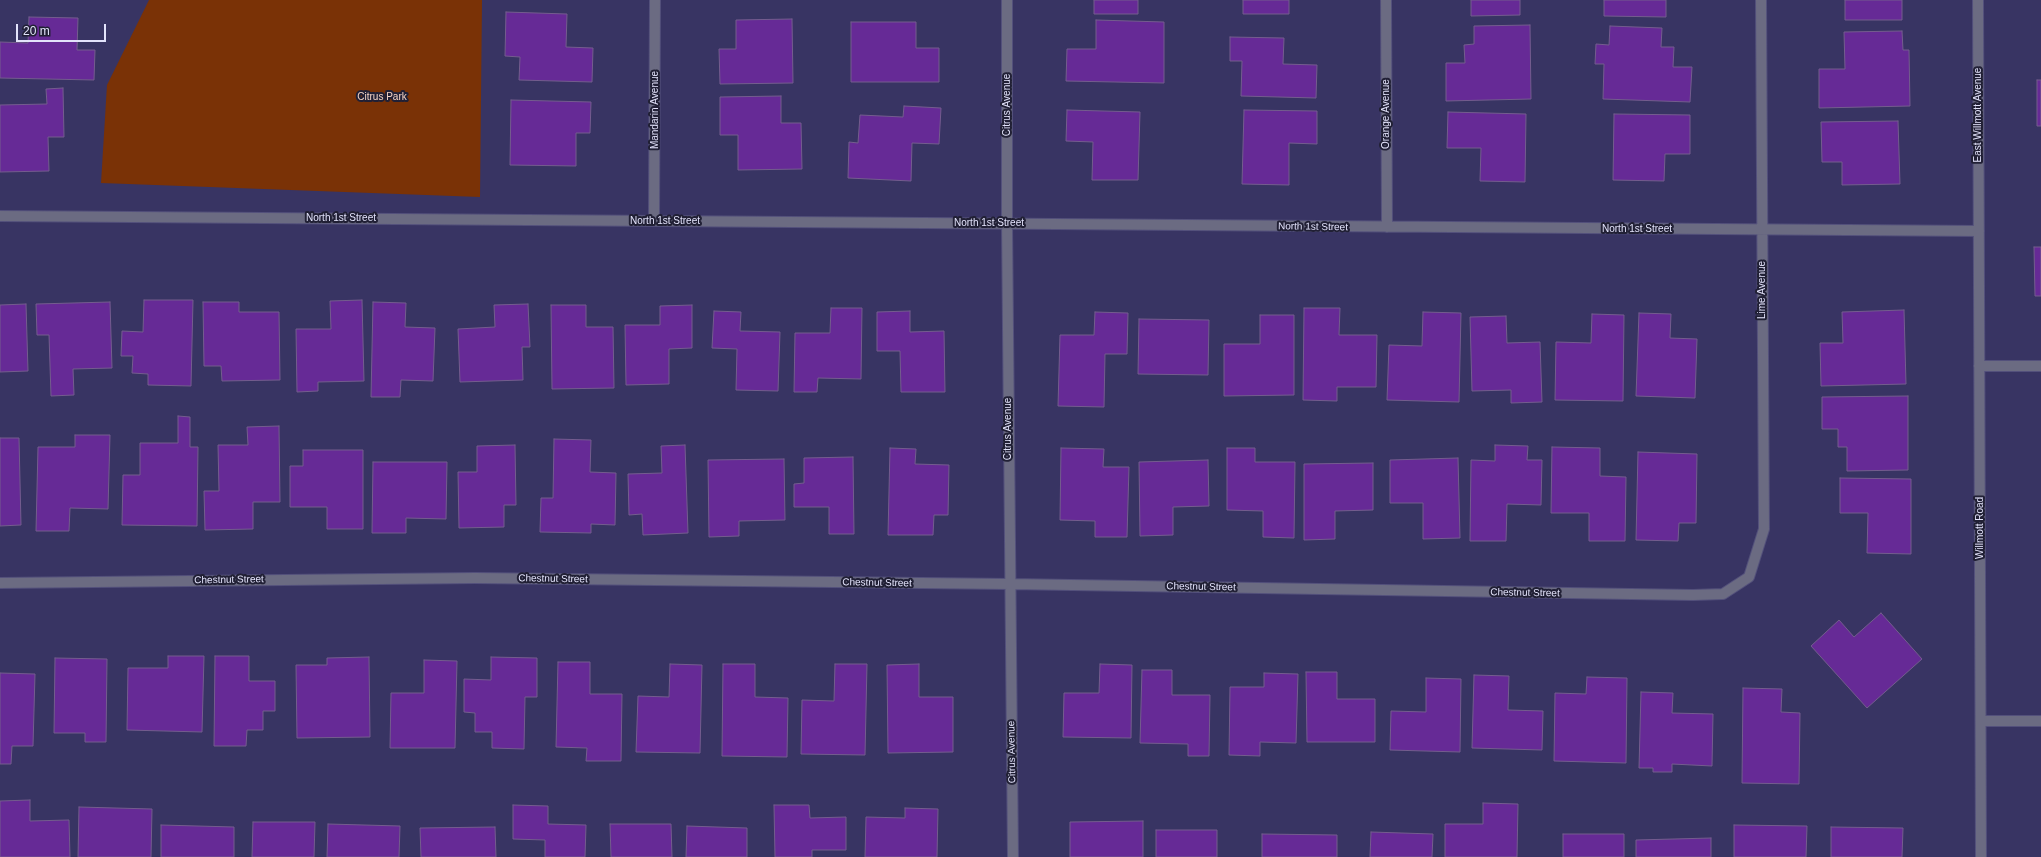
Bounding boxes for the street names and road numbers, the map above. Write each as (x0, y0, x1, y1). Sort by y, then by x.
street label: East Willmott Avenue (1972, 68, 1984, 162)
street label: Mandarin Avenue (649, 71, 661, 149)
street label: Citrus Avenue (1001, 74, 1013, 136)
street label: Orange Avenue (1380, 79, 1392, 149)
street label: North 1st Street (306, 212, 376, 224)
street label: North 1st Street (630, 215, 700, 227)
street label: North 1st Street (954, 217, 1024, 229)
street label: North 1st Street (1278, 220, 1348, 234)
street label: North 1st Street (1602, 223, 1672, 235)
street label: Lime Avenue (1756, 261, 1768, 319)
street label: Citrus Avenue (1002, 398, 1014, 460)
street label: Willmott Road (1974, 497, 1986, 559)
street label: Chestnut Street (518, 572, 588, 586)
street label: Chestnut Street (194, 573, 264, 587)
street label: Chestnut Street (842, 576, 912, 590)
street label: Chestnut Street (1166, 580, 1236, 594)
street label: Chestnut Street (1490, 586, 1560, 600)
street label: Citrus Avenue (1005, 721, 1019, 783)

